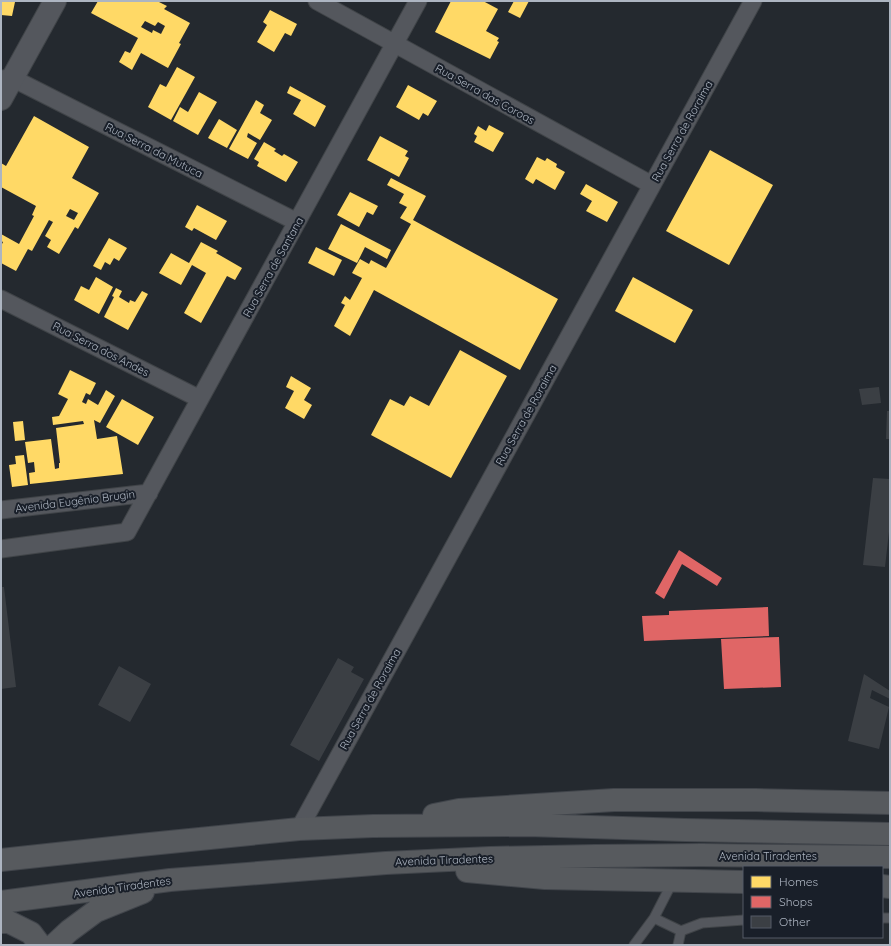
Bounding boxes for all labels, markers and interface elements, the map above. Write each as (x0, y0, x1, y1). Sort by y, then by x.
street label: Rua Serra das Coroas (433, 61, 537, 127)
street label: Rua Serra de Roraima (648, 78, 716, 184)
street label: Rua Serra da Mutuca (103, 119, 205, 181)
street label: Rua Serra de Santana (240, 215, 306, 319)
street label: Rua Serra dos Andes (50, 319, 152, 379)
street label: Rua Serra de Roraima (492, 362, 560, 468)
street label: Avenida Eugênio Brugin (14, 487, 136, 515)
street label: Rua Serra de Roraima (336, 646, 404, 752)
street label: Avenida Tiradentes (719, 849, 817, 863)
street label: Avenida Tiradentes (395, 851, 493, 869)
legend (743, 866, 883, 938)
street label: Avenida Tiradentes (73, 873, 171, 901)
text: Homes (779, 874, 819, 889)
text: Shops (779, 894, 813, 909)
text: Other (779, 914, 811, 929)

